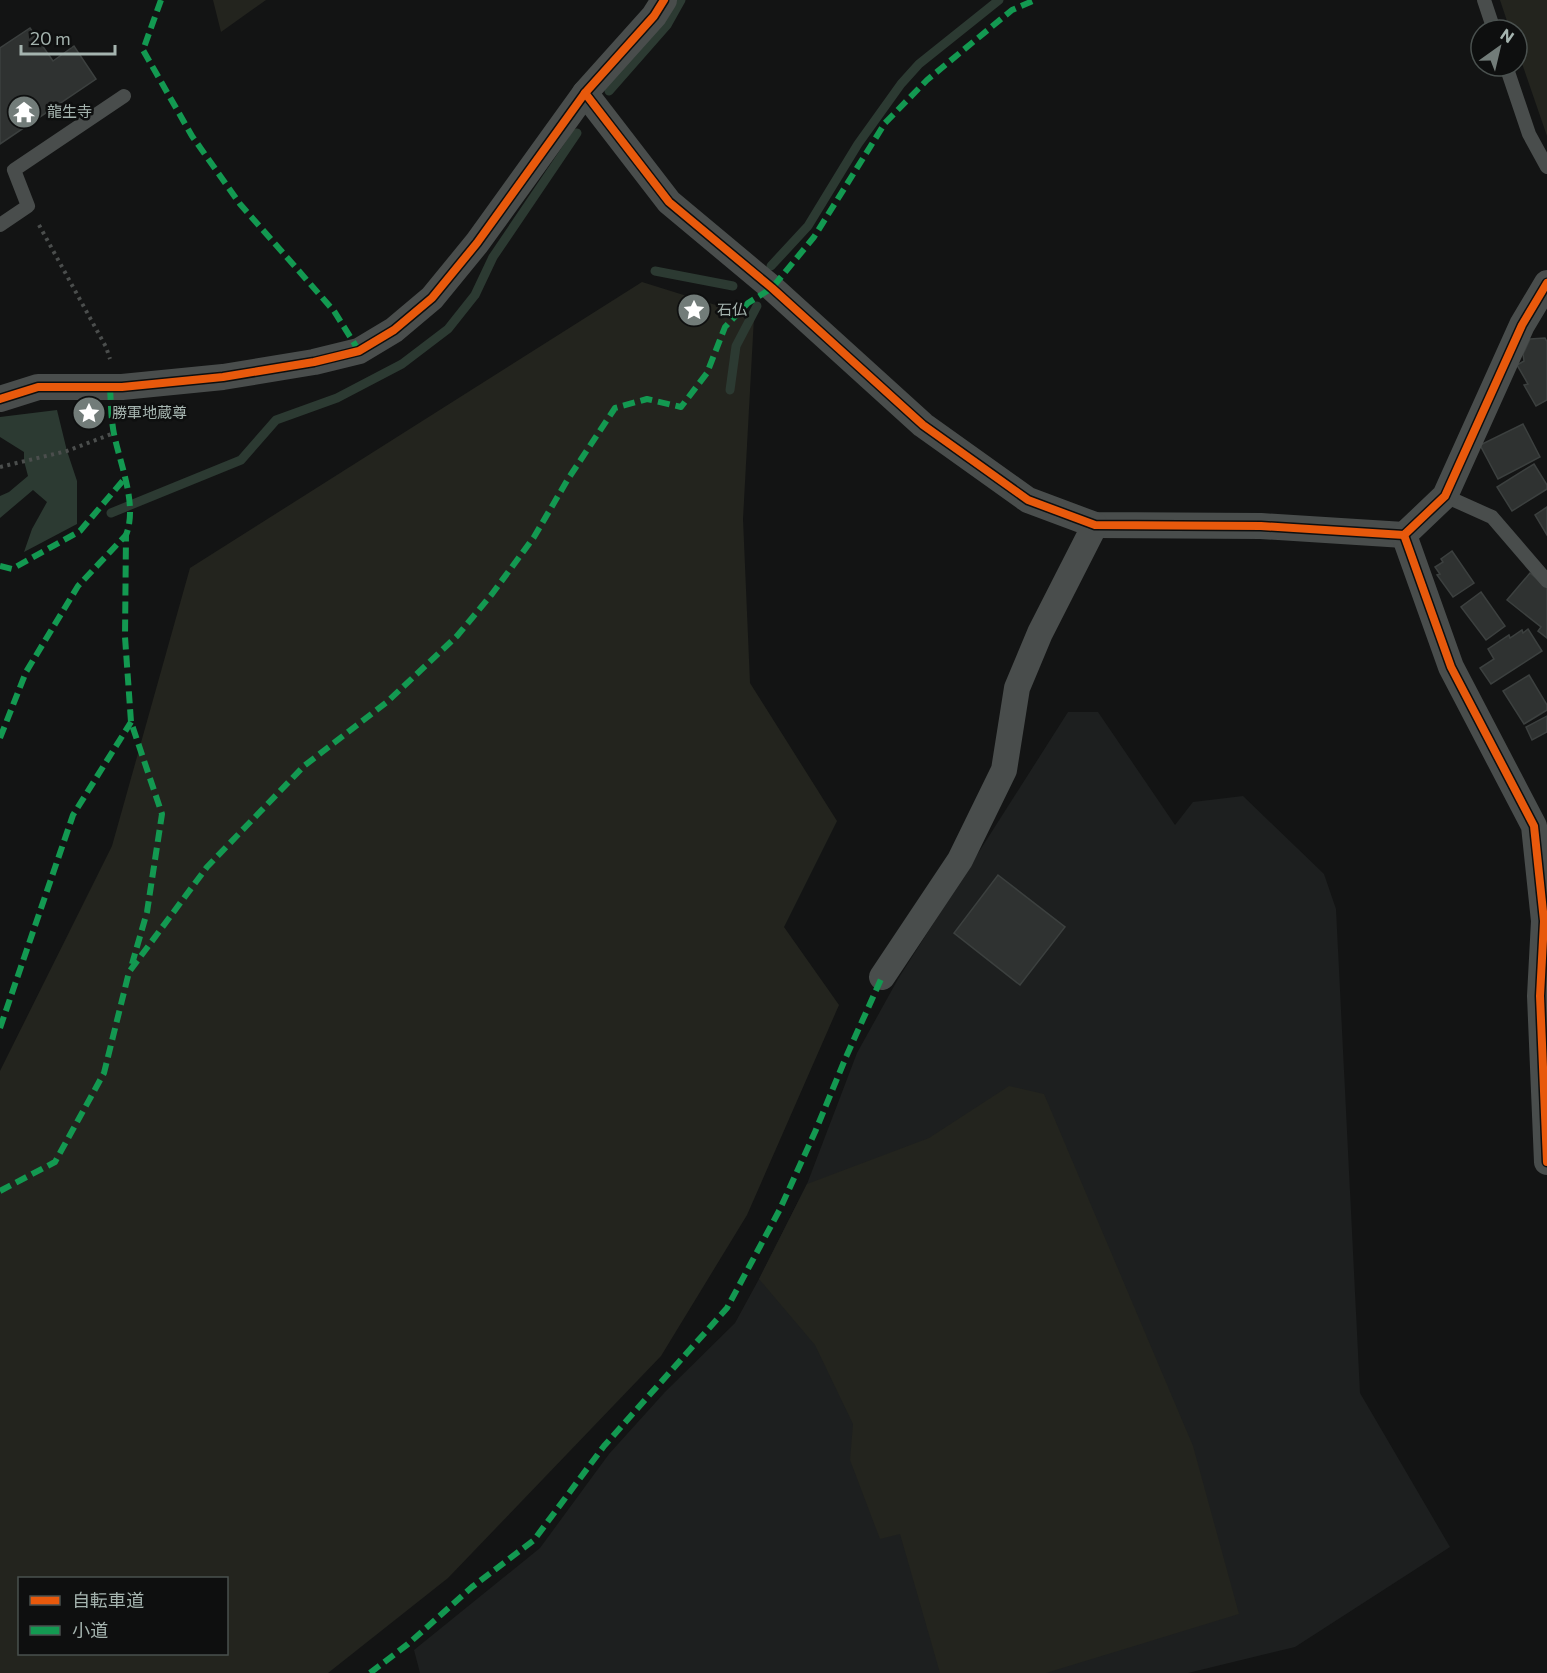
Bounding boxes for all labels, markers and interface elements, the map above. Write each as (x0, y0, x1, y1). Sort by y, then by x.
scale bar (21, 18, 116, 56)
north arrow (1469, 18, 1529, 78)
text: N (1497, 24, 1518, 46)
text: 20 m (30, 27, 71, 49)
temple icon: 龍生寺 (6, 94, 42, 130)
place label: 龍生寺 (47, 102, 92, 120)
place icon: 石仏 (676, 292, 712, 328)
place label: 石仏 (717, 300, 747, 318)
place icon: 勝軍地蔵尊 (71, 395, 107, 431)
place label: 勝軍地蔵尊 (112, 403, 187, 421)
legend (18, 1577, 228, 1655)
text: 自転車道 (72, 1589, 144, 1611)
text: 小道 (72, 1619, 108, 1641)

